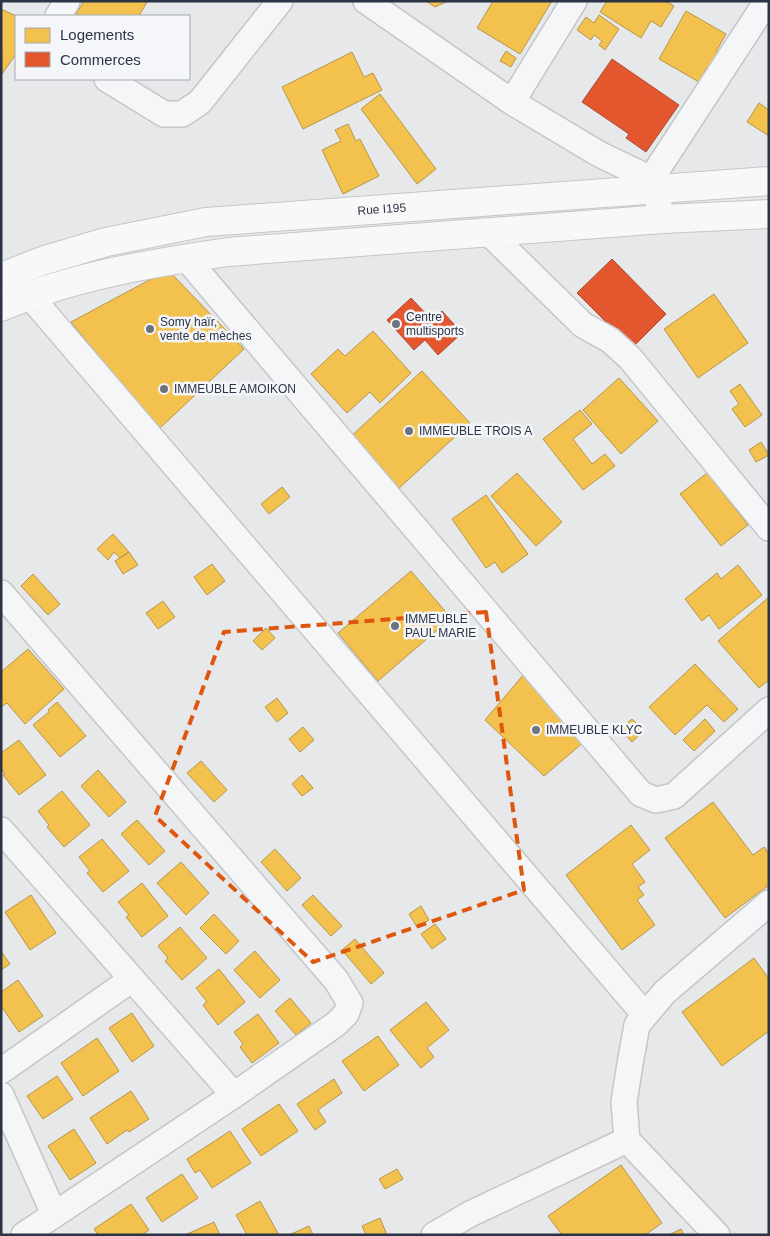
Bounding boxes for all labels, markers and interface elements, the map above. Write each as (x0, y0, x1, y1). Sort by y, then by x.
legend (15, 15, 190, 80)
text: Logements (60, 26, 134, 43)
text: Commerces (60, 51, 141, 68)
street label: Rue I195 (357, 200, 407, 218)
place label: Centre multisports (406, 310, 464, 338)
place label: Somy haïr, vente de mèches (160, 315, 251, 343)
marker: Centre multisports (390, 318, 402, 330)
marker: Somy haïr, vente de mèches (144, 323, 156, 335)
place label: IMMEUBLE AMOIKON (174, 382, 296, 396)
marker: IMMEUBLE AMOIKON (158, 383, 170, 395)
place label: IMMEUBLE TROIS A (419, 424, 532, 438)
marker: IMMEUBLE TROIS A (403, 425, 415, 437)
place label: IMMEUBLE PAUL MARIE (405, 612, 476, 640)
marker: IMMEUBLE PAUL MARIE (389, 620, 401, 632)
place label: IMMEUBLE KLYC (546, 723, 643, 737)
marker: IMMEUBLE KLYC (530, 724, 542, 736)

